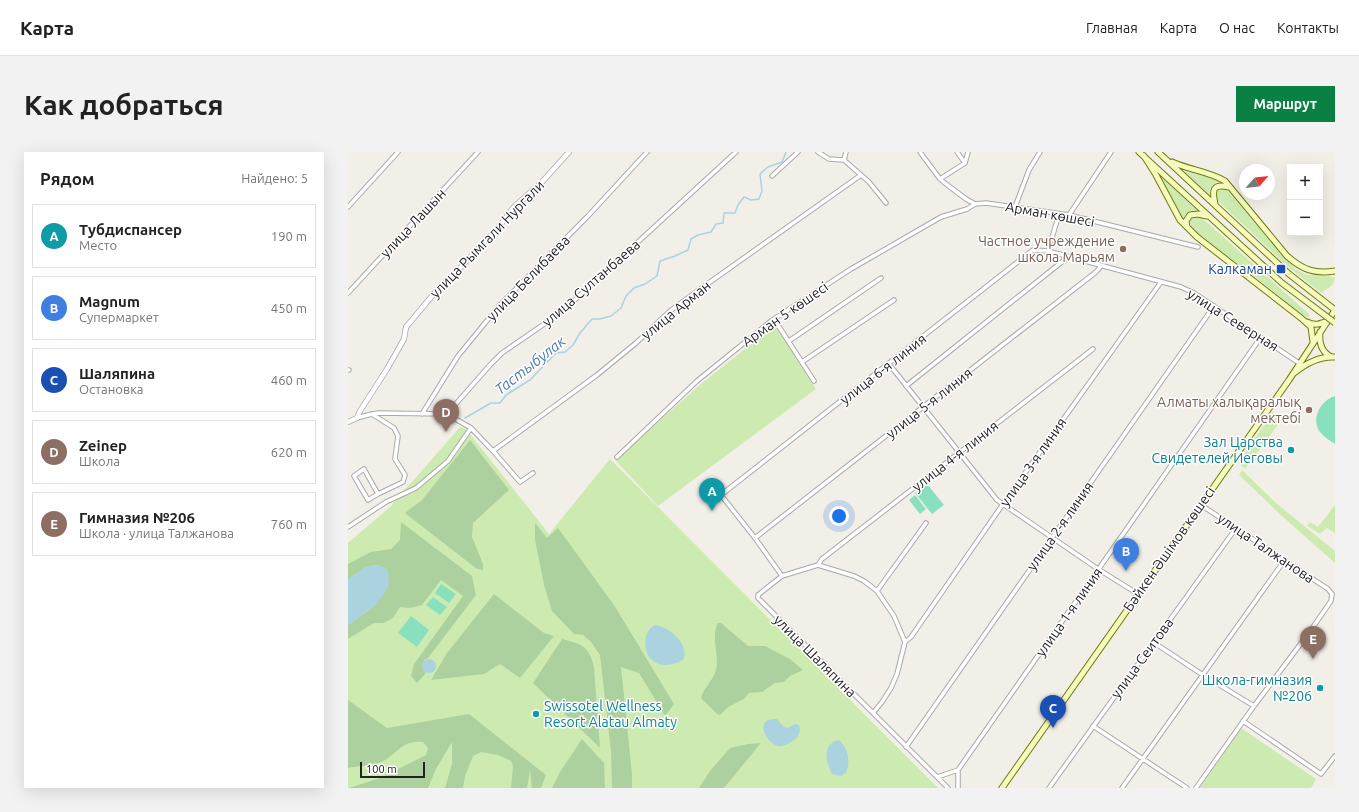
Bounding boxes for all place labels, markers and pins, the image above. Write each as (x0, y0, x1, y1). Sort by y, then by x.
place label: Частное учреждение школа Марьям (978, 233, 1115, 265)
marker: Частное учреждение школа Марьям (1118, 244, 1128, 254)
place label: Калкаман (1208, 261, 1272, 277)
marker: Калкаман (1275, 263, 1287, 275)
place label: Алматы халықаралық мектебі (1157, 394, 1301, 426)
pin: D (433, 399, 459, 432)
marker: Алматы халықаралық мектебі (1304, 405, 1314, 415)
place label: Зал Царства Свидетелей Иеговы (1151, 434, 1283, 466)
marker: Зал Царства Свидетелей Иеговы (1286, 445, 1296, 455)
pin: A (699, 478, 725, 511)
pin: B (1113, 538, 1139, 571)
pin: E (1300, 626, 1326, 659)
place label: Школа-гимназия №206 (1202, 672, 1312, 704)
marker: Школа-гимназия №206 (1315, 683, 1325, 693)
pin: C (1040, 695, 1066, 728)
place label: Swissotel Wellness Resort Alatau Almaty (544, 698, 677, 730)
marker: Swissotel Wellness Resort Alatau Almaty (531, 709, 541, 719)

